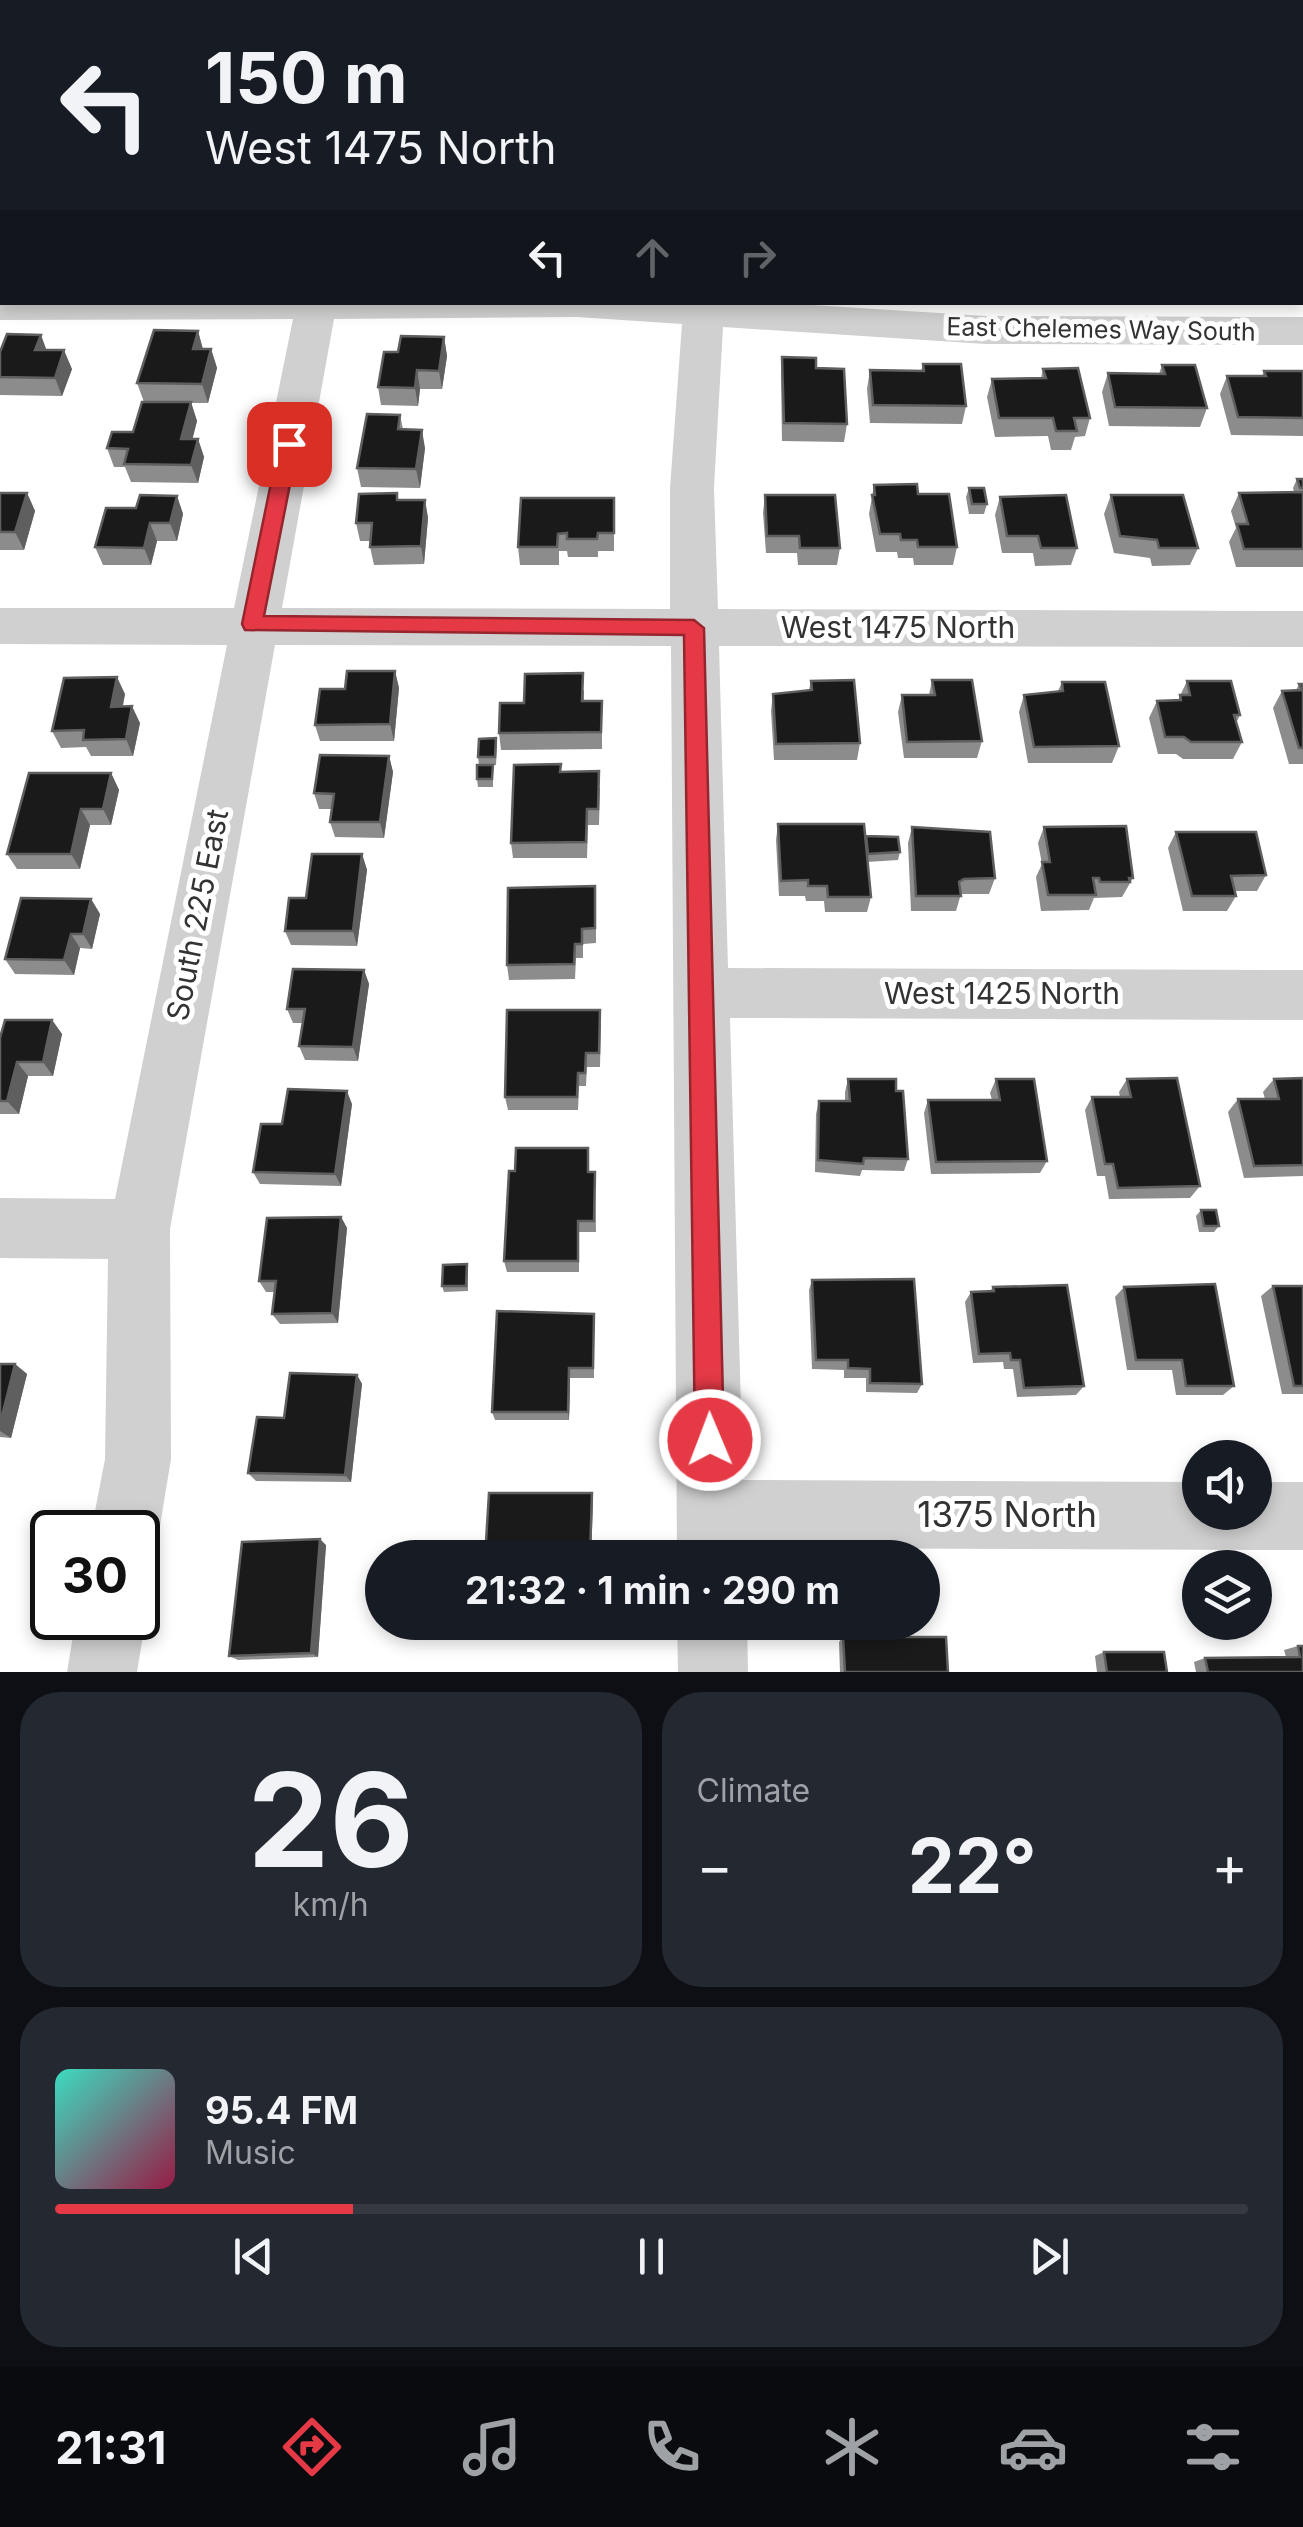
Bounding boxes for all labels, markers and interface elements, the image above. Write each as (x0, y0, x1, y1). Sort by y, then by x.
text: 150 m (205, 35, 408, 120)
icon: left (40, 40, 170, 170)
text: West 1475 North (205, 120, 557, 175)
icon: left (520, 230, 575, 285)
icon: ahead (625, 230, 680, 285)
icon: right (730, 230, 785, 285)
street label: East Chelemes Way South (946, 311, 1256, 347)
pin (247, 402, 332, 487)
icon: arrive (262, 417, 317, 472)
street label: West 1475 North (781, 609, 1015, 645)
street label: South 225 East (159, 806, 235, 1024)
street label: West 1425 North (884, 975, 1120, 1011)
position arrow (658, 1388, 762, 1492)
map controls (1182, 1440, 1272, 1640)
button: sound (1182, 1440, 1272, 1530)
street label: 1375 North (917, 1493, 1097, 1535)
speed limit sign: 30 (30, 1510, 160, 1640)
button: layers (1182, 1550, 1272, 1640)
text: 21:32 · 1 min · 290 m (465, 1567, 840, 1613)
text: 26 (248, 1741, 414, 1898)
text: Climate (697, 1771, 810, 1810)
text: 22° (908, 1820, 1037, 1911)
text: − (697, 1833, 733, 1899)
text: + (1212, 1833, 1248, 1899)
text: km/h (293, 1885, 369, 1924)
text: 95.4 FM (205, 2087, 358, 2133)
text: Music (205, 2133, 296, 2172)
icon: previous (226, 2229, 281, 2284)
icon: pause (624, 2229, 679, 2284)
icon: next (1022, 2229, 1077, 2284)
icon: directions (277, 2412, 347, 2482)
icon: music (457, 2412, 527, 2482)
icon: phone (637, 2412, 707, 2482)
icon: climate (817, 2412, 887, 2482)
icon: car (998, 2412, 1068, 2482)
icon: filters (1178, 2412, 1248, 2482)
text: 21:31 (55, 2420, 166, 2475)

